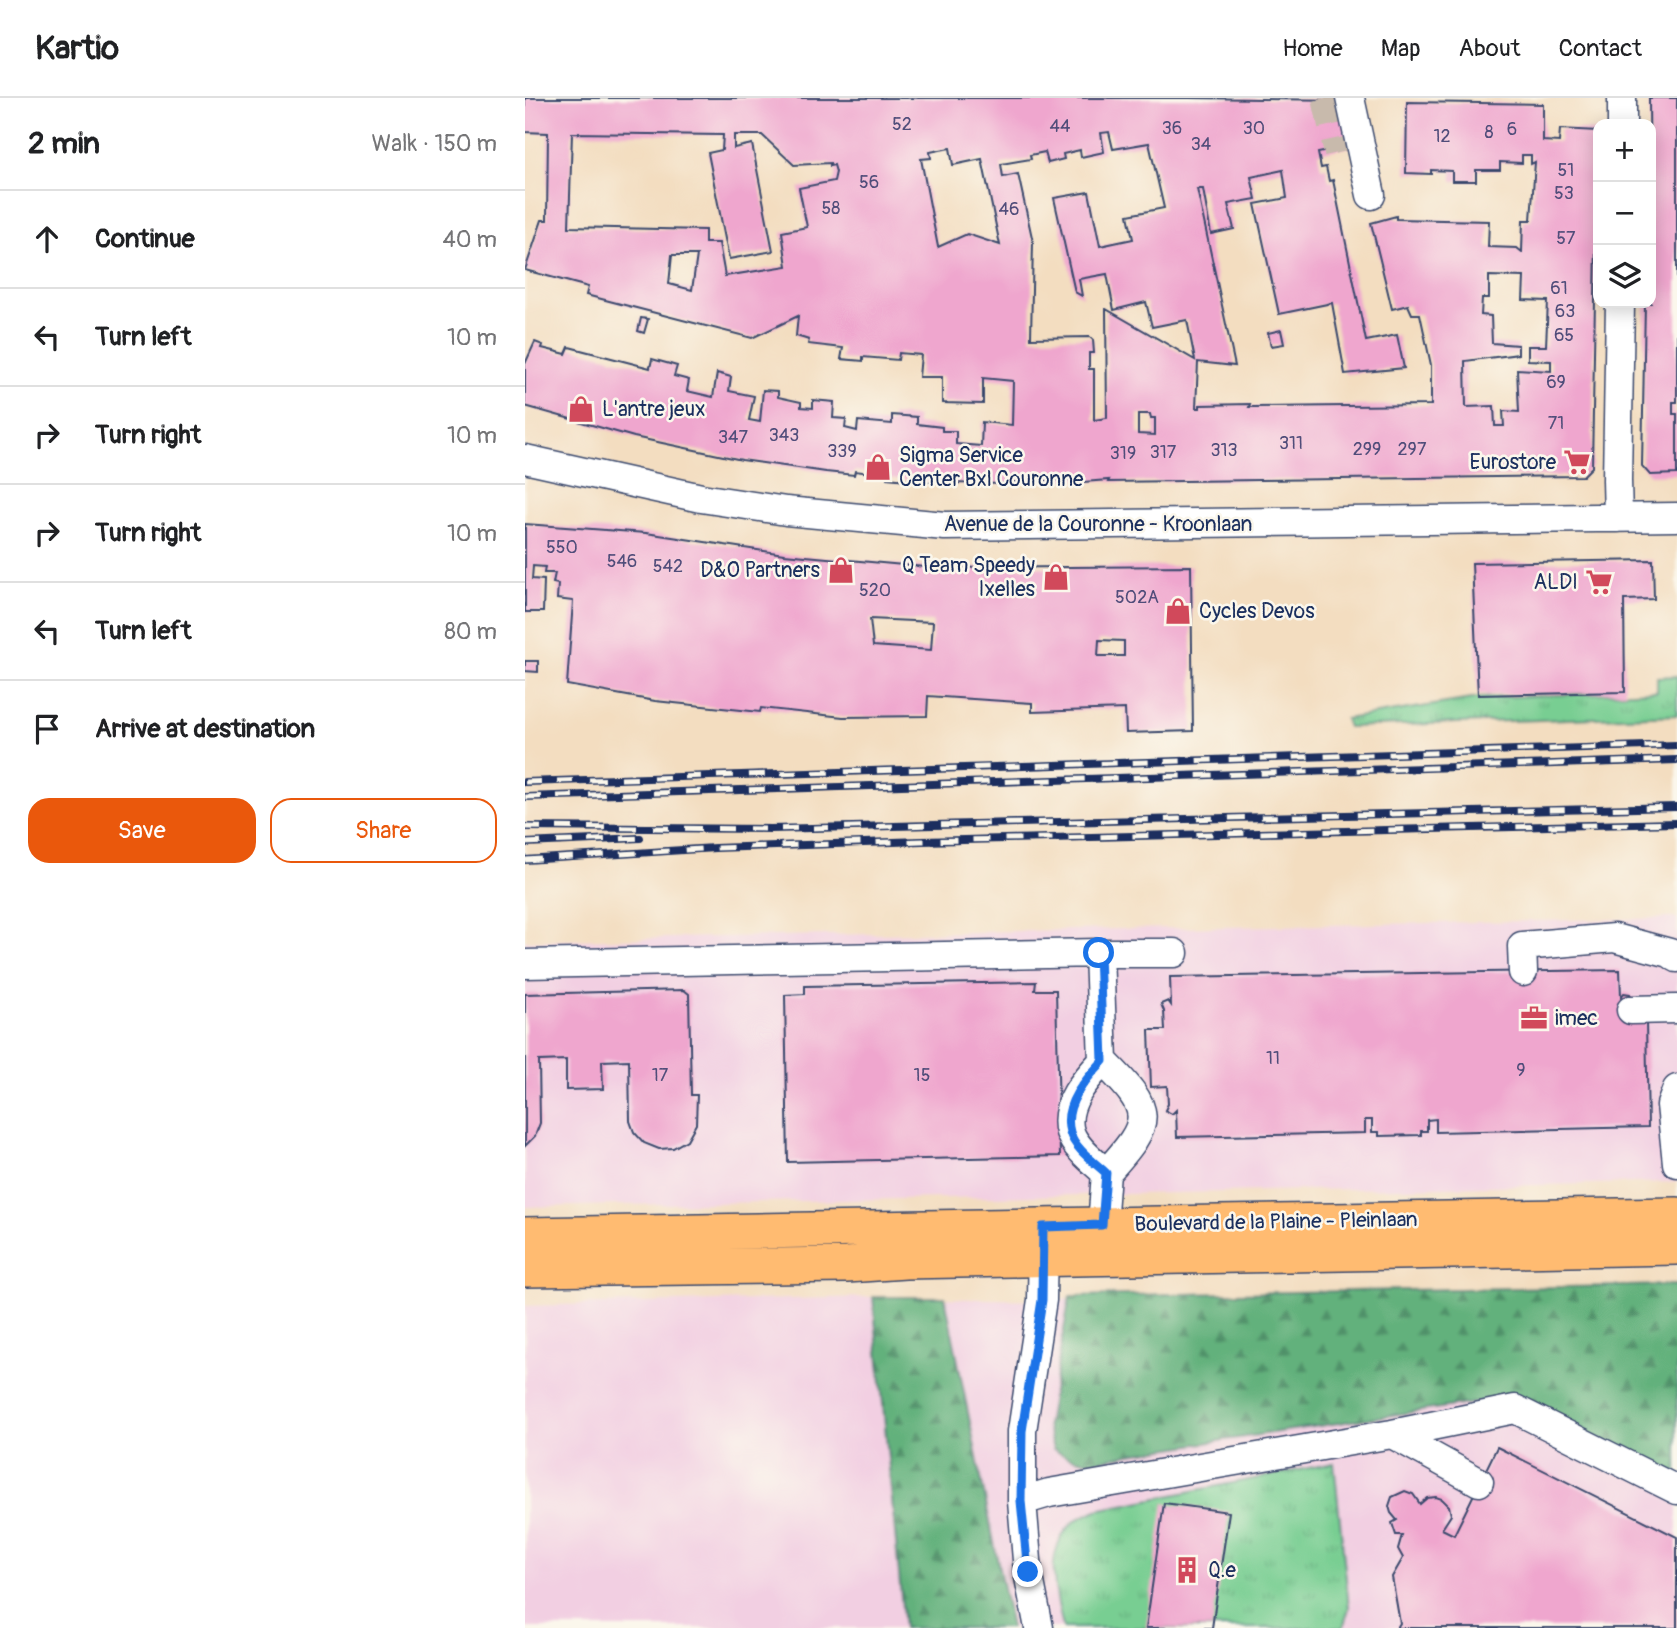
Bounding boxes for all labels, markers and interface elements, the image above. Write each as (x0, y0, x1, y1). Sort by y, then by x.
text: Kartio (35, 28, 119, 69)
text: Home (1282, 34, 1343, 63)
text: Map (1381, 34, 1421, 63)
text: About (1459, 34, 1521, 63)
text: Contact (1559, 34, 1642, 63)
house number: 52 (892, 113, 912, 136)
house number: 44 (1050, 115, 1071, 138)
house number: 36 (1162, 117, 1182, 140)
house number: 30 (1243, 117, 1265, 140)
house number: 6 (1507, 118, 1517, 141)
map controls (1593, 119, 1656, 308)
button: + (1593, 119, 1656, 182)
house number: 8 (1484, 121, 1494, 144)
text: 2 min (28, 125, 100, 162)
house number: 12 (1433, 125, 1451, 148)
text: Walk · 150 m (372, 129, 497, 158)
house number: 34 (1191, 133, 1212, 156)
house number: 51 (1558, 159, 1574, 182)
house number: 56 (859, 171, 879, 194)
house number: 53 (1554, 182, 1574, 205)
button: − (1593, 182, 1656, 245)
house number: 58 (822, 197, 840, 220)
house number: 46 (999, 198, 1019, 221)
icon: ahead (28, 220, 66, 258)
text: Continue (95, 223, 195, 255)
text: 40 m (443, 225, 497, 254)
house number: 57 (1556, 227, 1576, 250)
button: layers (1593, 245, 1656, 308)
house number: 61 (1550, 277, 1568, 300)
house number: 63 (1555, 300, 1575, 323)
icon: left (28, 318, 66, 356)
text: Turn left (95, 321, 191, 353)
text: 10 m (447, 323, 497, 352)
house number: 65 (1554, 324, 1574, 347)
house number: 69 (1546, 371, 1566, 394)
shop icon: L'antre jeux (566, 394, 596, 424)
place label: L'antre jeux (602, 396, 706, 423)
house number: 71 (1548, 412, 1564, 435)
icon: right (28, 416, 66, 454)
text: Turn right (95, 419, 201, 451)
text: 10 m (447, 421, 497, 450)
house number: 343 (769, 424, 799, 447)
house number: 347 (718, 426, 748, 449)
house number: 311 (1279, 432, 1303, 455)
house number: 299 (1353, 438, 1381, 461)
house number: 297 (1398, 438, 1427, 461)
house number: 313 (1210, 439, 1238, 462)
house number: 339 (827, 440, 857, 463)
house number: 317 (1150, 441, 1177, 464)
place label: Sigma Service Center Bxl Couronne (899, 442, 1084, 493)
house number: 319 (1110, 442, 1136, 465)
supermarket icon: Eurostore (1562, 447, 1592, 477)
place label: Eurostore (1470, 449, 1557, 476)
shop icon: Sigma Service Center Bxl Couronne (863, 452, 893, 482)
street label: Avenue de la Couronne - Kroonlaan (944, 511, 1252, 538)
icon: right (28, 514, 66, 552)
text: Turn right (95, 517, 201, 549)
text: 10 m (447, 519, 497, 548)
house number: 550 (546, 536, 578, 559)
house number: 546 (607, 550, 637, 573)
place label: Q Team Speedy Ixelles (902, 552, 1036, 603)
house number: 542 (653, 555, 683, 578)
shop icon: D&O Partners (826, 555, 856, 585)
place label: D&O Partners (700, 557, 821, 584)
shop icon: Q Team Speedy Ixelles (1041, 562, 1071, 592)
supermarket icon: ALDI (1584, 567, 1614, 597)
place label: ALDI (1533, 569, 1578, 596)
house number: 520 (859, 579, 891, 602)
house number: 502A (1115, 586, 1159, 609)
shop icon: Cycles Devos (1163, 596, 1193, 626)
place label: Cycles Devos (1199, 598, 1315, 625)
icon: left (28, 612, 66, 650)
text: Turn left (95, 615, 191, 647)
text: 80 m (444, 617, 497, 646)
icon: arrive (28, 710, 66, 748)
text: Arrive at destination (95, 713, 315, 745)
button: Save (28, 798, 256, 863)
button: Share (270, 798, 497, 863)
route start (1083, 937, 1114, 968)
office icon: imec (1519, 1003, 1549, 1033)
place label: imec (1555, 1005, 1598, 1032)
house number: 11 (1266, 1047, 1280, 1070)
house number: 9 (1516, 1059, 1526, 1082)
house number: 17 (652, 1064, 669, 1087)
house number: 15 (914, 1064, 930, 1087)
street label: Boulevard de la Plaine - Pleinlaan (1134, 1206, 1418, 1238)
building icon: Q.e (1172, 1555, 1202, 1585)
route end (1012, 1556, 1043, 1587)
place label: Q.e (1208, 1557, 1236, 1584)

